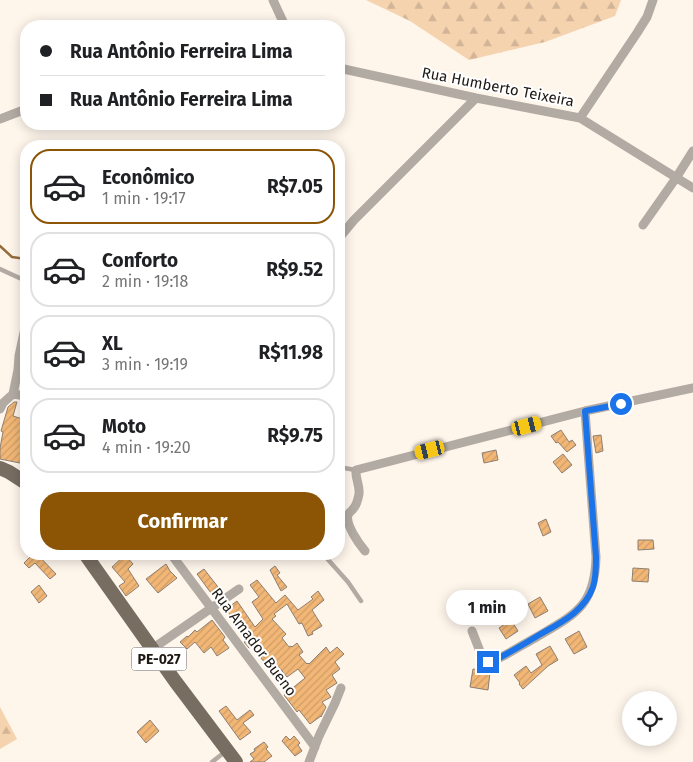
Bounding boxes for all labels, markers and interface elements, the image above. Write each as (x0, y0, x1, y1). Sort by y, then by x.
text: Rua Antônio Ferreira Lima (70, 40, 293, 63)
street label: Rua Humberto Teixeira (420, 63, 576, 111)
text: Rua Antônio Ferreira Lima (70, 88, 293, 111)
icon: car (42, 164, 87, 209)
text: Econômico (102, 166, 195, 189)
text: R$7.05 (267, 175, 323, 198)
text: 1 min · 19:17 (102, 189, 186, 208)
icon: car (42, 247, 87, 292)
text: Conforto (102, 249, 178, 272)
text: R$9.52 (266, 258, 323, 281)
text: 2 min · 19:18 (102, 272, 188, 291)
icon: car (42, 330, 87, 375)
text: XL (102, 332, 123, 355)
text: R$11.98 (259, 341, 323, 364)
text: 3 min · 19:19 (102, 355, 188, 374)
route start (610, 393, 632, 415)
icon: car (42, 413, 87, 458)
text: Moto (102, 415, 146, 438)
car (510, 415, 543, 437)
text: R$9.75 (267, 424, 323, 447)
text: 4 min · 19:20 (102, 438, 191, 457)
car (413, 439, 446, 461)
button: Confirmar (40, 492, 325, 550)
street label: Rua Amador Bueno (208, 584, 300, 700)
callout: 1 min (447, 590, 529, 624)
text: 1 min (468, 598, 506, 617)
road number: PE-027 (132, 648, 186, 671)
route end (477, 651, 499, 673)
map controls (622, 691, 677, 746)
button: locate (622, 691, 677, 746)

